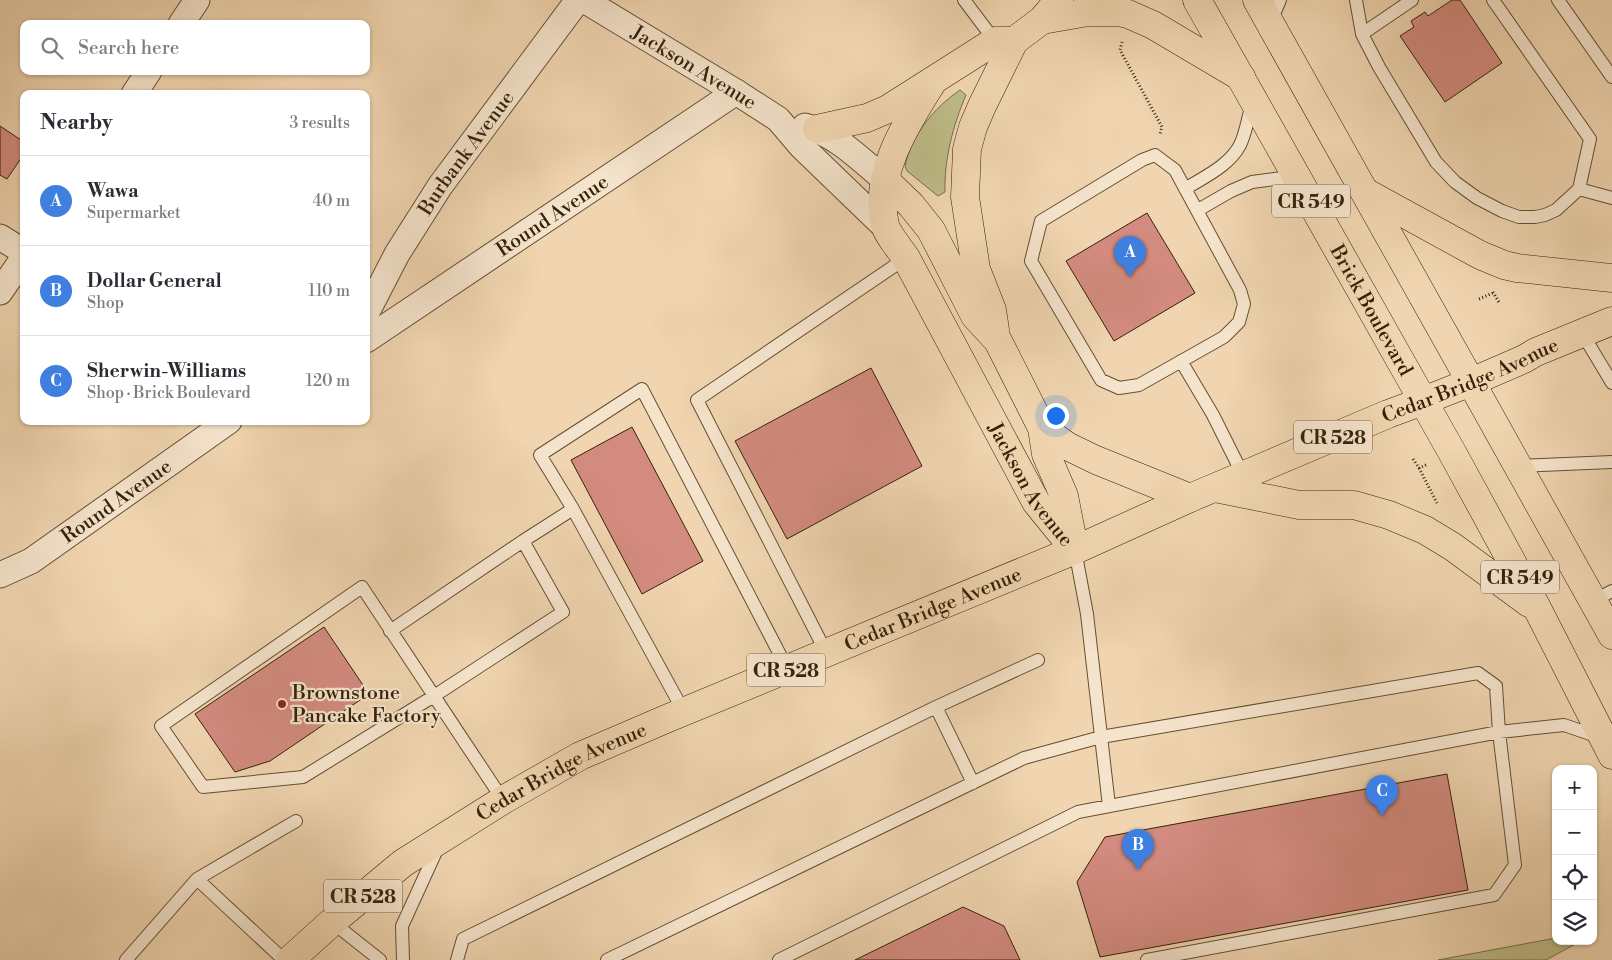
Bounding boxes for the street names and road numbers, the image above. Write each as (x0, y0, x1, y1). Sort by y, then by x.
street label: Jackson Avenue (626, 20, 761, 116)
street label: Burbank Avenue (413, 86, 520, 221)
street label: Round Avenue (492, 170, 614, 263)
road number: CR 549 (1272, 185, 1350, 218)
street label: Brick Boulevard (1323, 240, 1418, 382)
street label: Cedar Bridge Avenue (1379, 333, 1562, 429)
street label: Jackson Avenue (981, 418, 1078, 552)
road number: CR 528 (1294, 421, 1372, 454)
street label: Round Avenue (57, 455, 177, 550)
road number: CR 549 (1481, 560, 1559, 594)
street label: Cedar Bridge Avenue (841, 562, 1026, 658)
road number: CR 528 (747, 654, 825, 686)
street label: Cedar Bridge Avenue (472, 718, 651, 828)
road number: CR 528 (324, 879, 402, 912)

